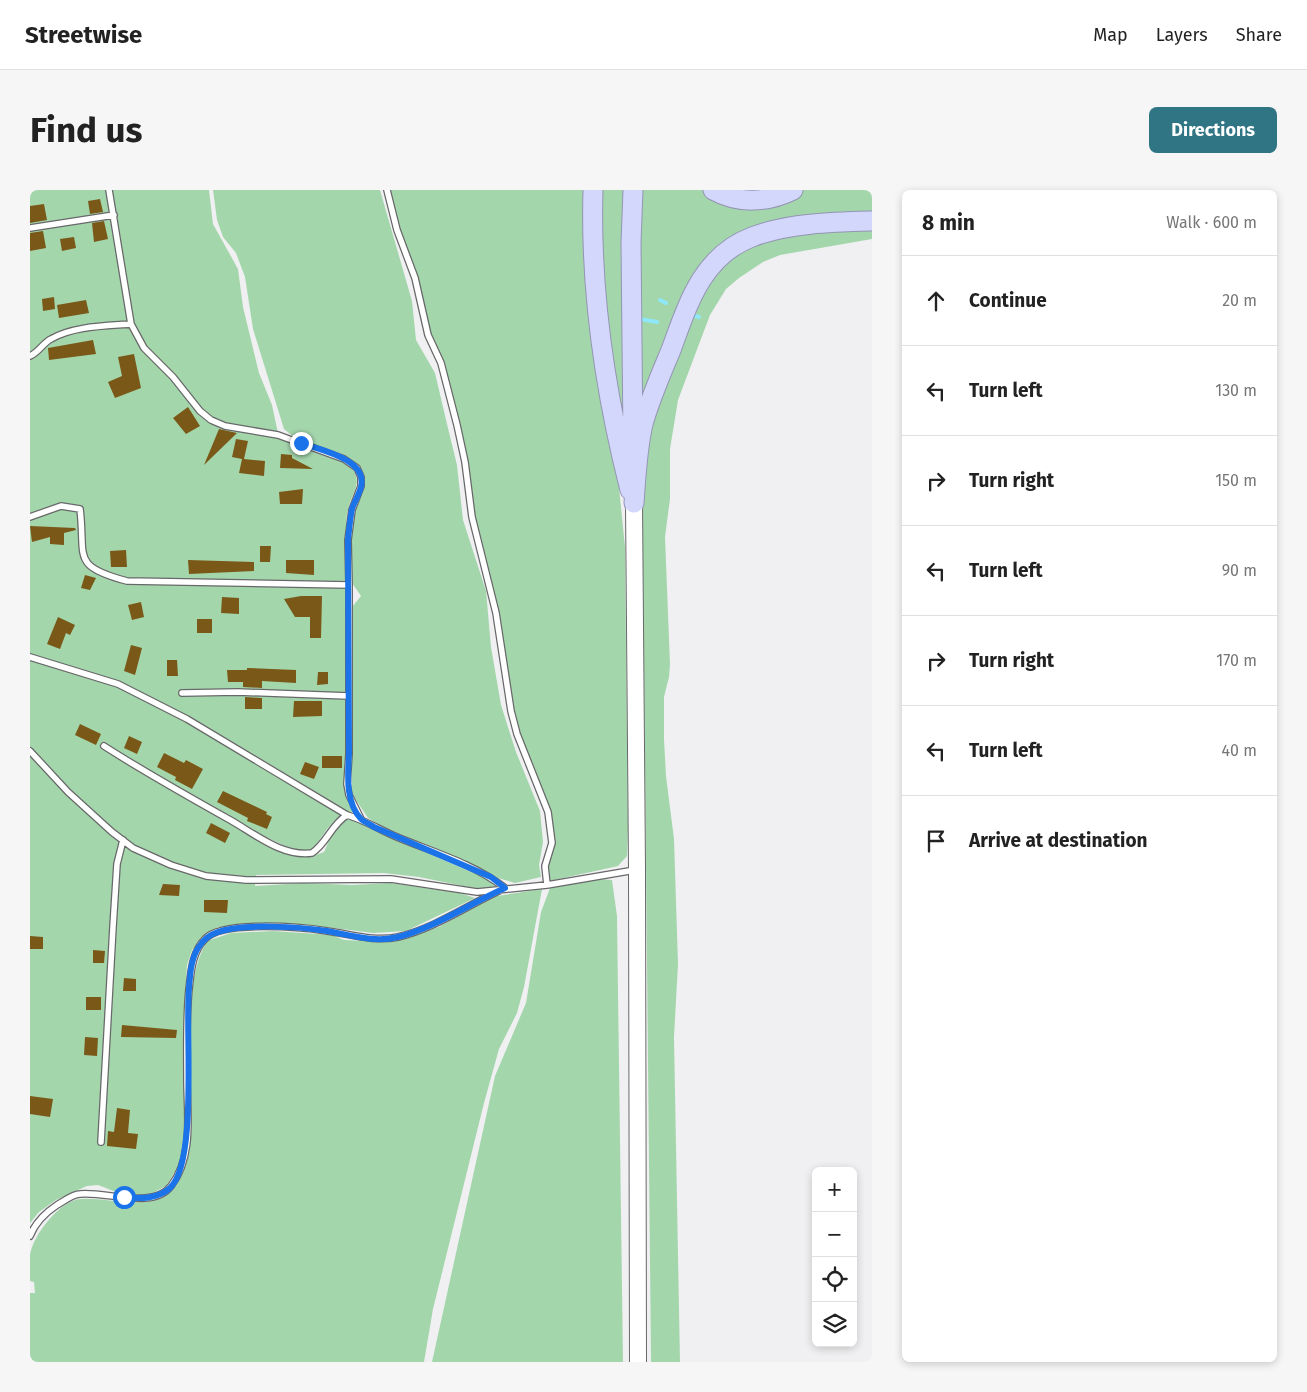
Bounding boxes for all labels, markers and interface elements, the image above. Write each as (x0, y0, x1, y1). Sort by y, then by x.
text: Streetwise (25, 21, 142, 49)
text: Map (1093, 24, 1128, 46)
text: Layers (1156, 24, 1208, 46)
text: Share (1236, 24, 1282, 46)
button: Directions (1149, 107, 1277, 153)
text: Find us (30, 109, 142, 151)
text: 8 min (922, 210, 975, 236)
text: Walk · 600 m (1166, 213, 1257, 232)
icon: ahead (922, 287, 950, 315)
text: Continue (969, 289, 1047, 312)
text: 20 m (1222, 291, 1257, 310)
icon: left (922, 377, 950, 405)
text: Turn left (969, 379, 1043, 402)
text: 130 m (1215, 381, 1257, 400)
route end (290, 432, 313, 455)
icon: right (922, 467, 950, 495)
text: Turn right (969, 469, 1054, 492)
text: 150 m (1215, 471, 1257, 490)
icon: left (922, 557, 950, 585)
text: Turn left (969, 559, 1043, 582)
text: 90 m (1222, 561, 1257, 580)
icon: right (922, 647, 950, 675)
text: Turn right (969, 649, 1054, 672)
text: 170 m (1216, 651, 1257, 670)
icon: left (922, 737, 950, 765)
text: Turn left (969, 739, 1043, 762)
text: 40 m (1222, 741, 1257, 760)
icon: arrive (922, 827, 950, 855)
text: Arrive at destination (969, 829, 1148, 852)
map controls (812, 1167, 857, 1347)
button: + (812, 1167, 857, 1212)
route start (113, 1186, 136, 1209)
button: − (812, 1212, 857, 1257)
button: locate (812, 1257, 857, 1302)
button: layers (812, 1302, 857, 1347)

